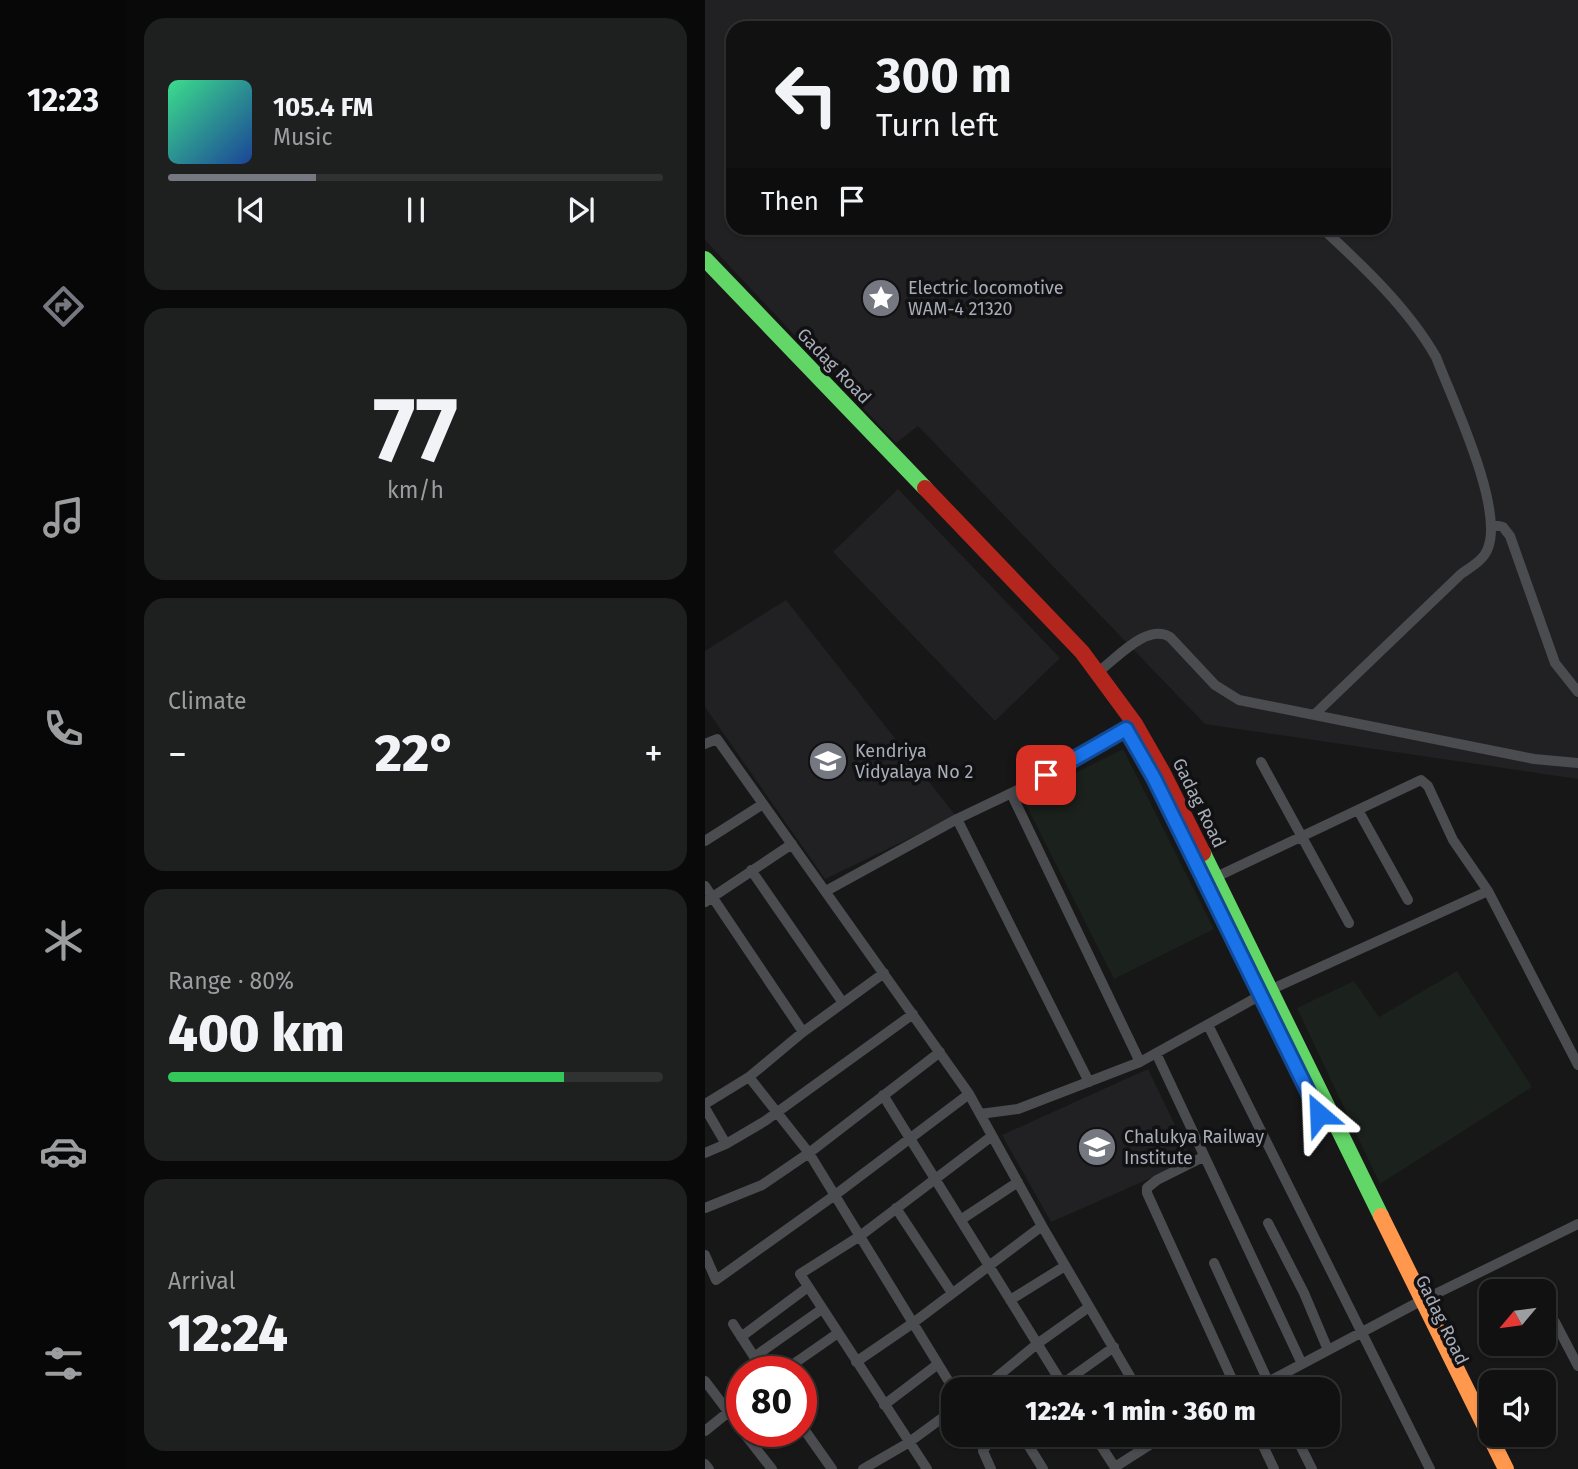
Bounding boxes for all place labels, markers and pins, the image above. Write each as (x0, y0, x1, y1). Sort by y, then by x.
place icon: Electric locomotive WAM-4 21320 (860, 277, 902, 319)
place label: Electric locomotive WAM-4 21320 (908, 277, 1064, 320)
school or university icon: Kendriya Vidyalaya No 2 (807, 740, 849, 782)
place label: Kendriya Vidyalaya No 2 (855, 740, 973, 783)
pin (1016, 745, 1076, 805)
school or university icon: Chalukya Railway Institute (1076, 1126, 1118, 1168)
place label: Chalukya Railway Institute (1124, 1126, 1264, 1169)

